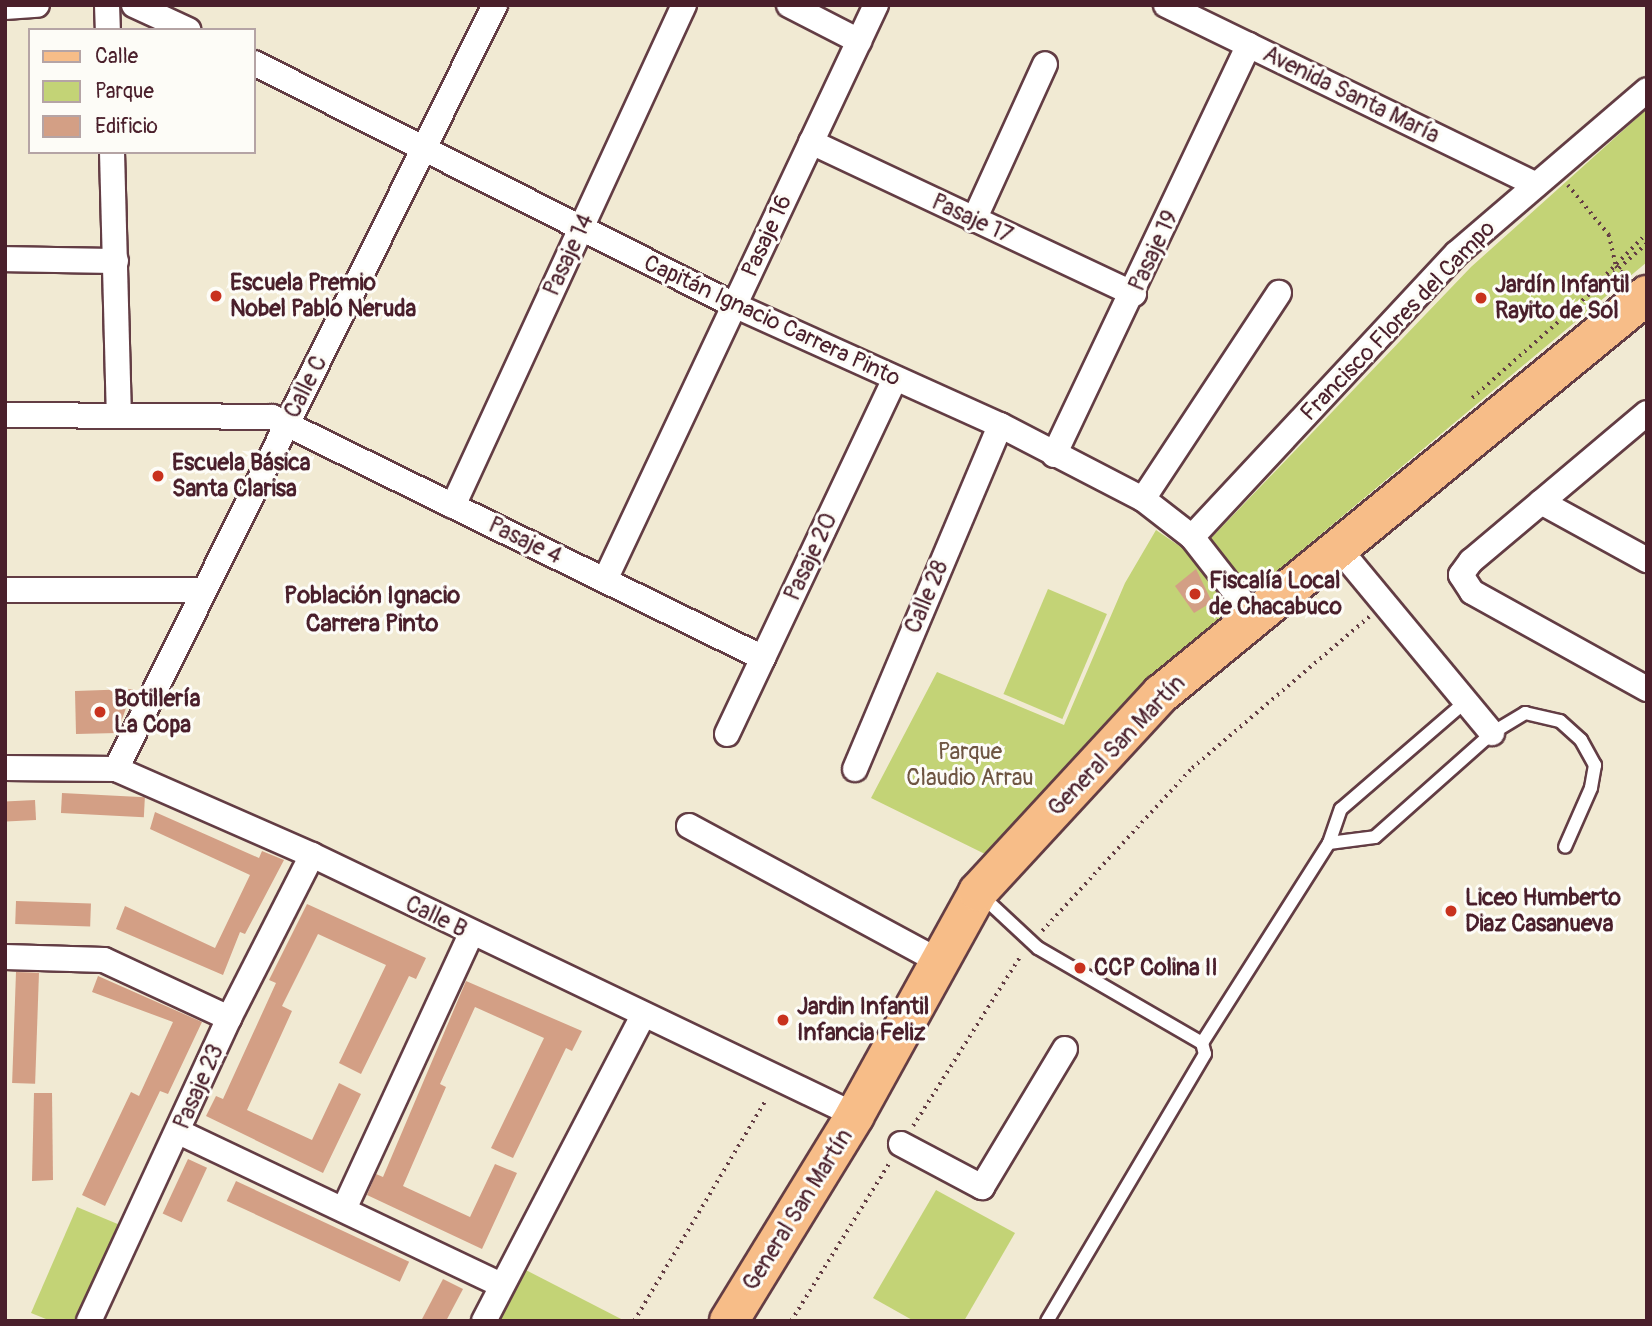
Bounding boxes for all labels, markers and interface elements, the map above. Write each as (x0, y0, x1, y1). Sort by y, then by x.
legend (28, 28, 256, 154)
street label: Avenida Santa María (1258, 40, 1444, 150)
text: Calle (95, 43, 138, 70)
text: Parque (95, 78, 154, 105)
text: Edificio (95, 113, 158, 140)
street label: Pasaje 17 (927, 188, 1017, 250)
street label: Pasaje 16 (736, 191, 798, 281)
street label: Pasaje 19 (1123, 206, 1185, 296)
street label: Pasaje 14 (538, 210, 600, 300)
street label: Francisco Flores del Campo (1295, 215, 1501, 427)
street label: Capitán Ignacio Carrera Pinto (639, 249, 905, 393)
place label: Escuela Premio Nobel Pablo Neruda (230, 269, 416, 323)
place label: Jardín Infantil Rayito de Sol (1495, 271, 1630, 325)
marker: Escuela Premio Nobel Pablo Neruda (208, 288, 224, 304)
marker: Jardín Infantil Rayito de Sol (1473, 290, 1489, 306)
street label: Calle C (279, 351, 333, 423)
place label: Escuela Básica Santa Clarisa (172, 449, 311, 503)
marker: Escuela Básica Santa Clarisa (150, 468, 166, 484)
street label: Pasaje 20 (779, 509, 843, 605)
street label: Pasaje 4 (484, 511, 566, 571)
street label: Calle 28 (899, 556, 955, 638)
place label: Fiscalía Local de Chacabuco (1209, 567, 1342, 621)
district label: Población Ignacio Carrera Pinto (284, 582, 460, 638)
marker: Fiscalía Local de Chacabuco (1187, 586, 1203, 602)
street label: General San Martín (1043, 670, 1191, 822)
place label: Botillería La Copa (114, 685, 200, 739)
marker: Botillería La Copa (92, 704, 108, 720)
park label: Parque Claudio Arrau (906, 738, 1034, 792)
place label: Liceo Humberto Diaz Casanueva (1465, 884, 1621, 938)
street label: Calle B (401, 890, 471, 944)
marker: Liceo Humberto Diaz Casanueva (1443, 903, 1459, 919)
place label: CCP Colina II (1094, 954, 1218, 982)
marker: CCP Colina II (1072, 960, 1088, 976)
place label: Jardin Infantil Infancia Feliz (797, 993, 929, 1047)
marker: Jardin Infantil Infancia Feliz (775, 1012, 791, 1028)
street label: Pasaje 23 (168, 1040, 230, 1134)
street label: General San Martín (737, 1124, 859, 1296)

